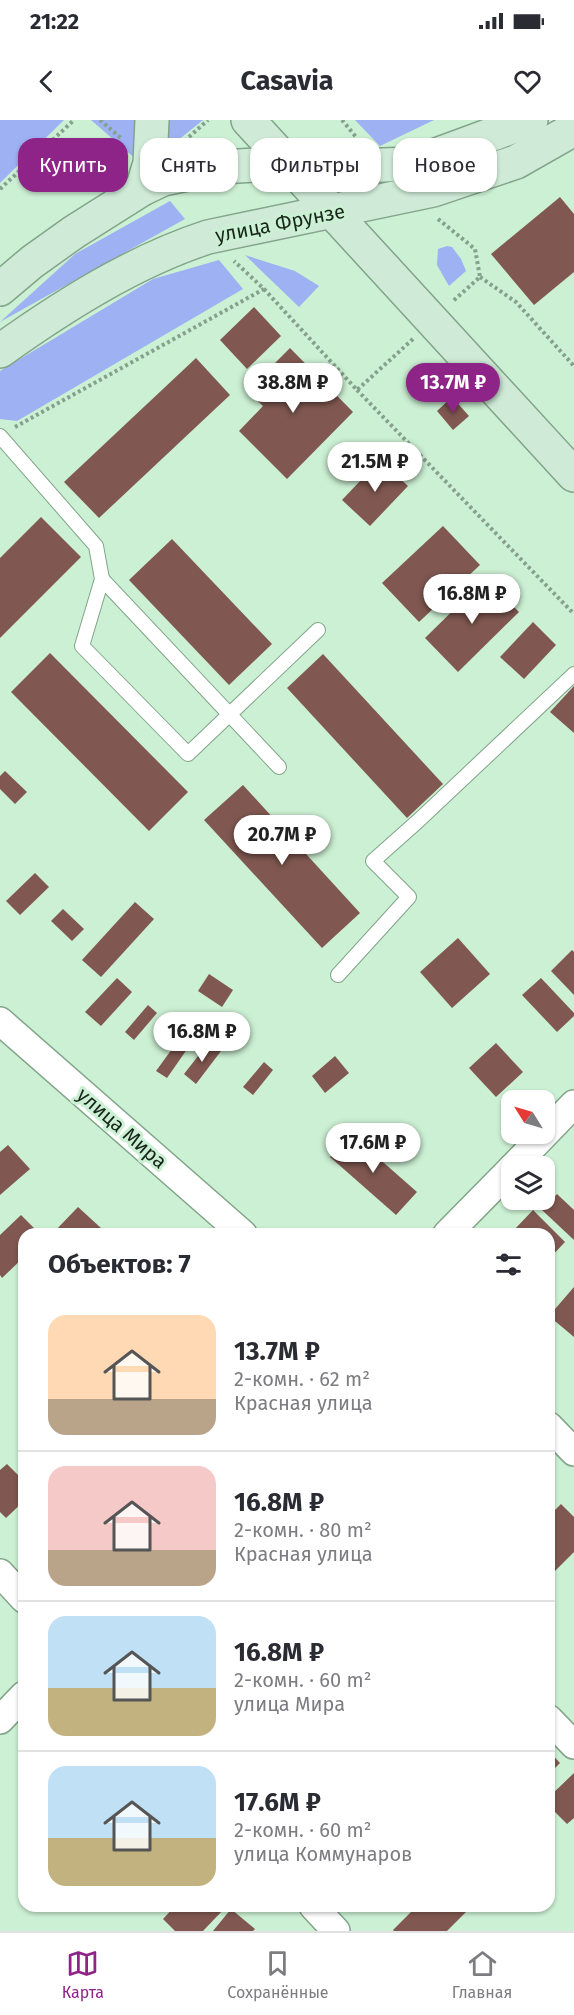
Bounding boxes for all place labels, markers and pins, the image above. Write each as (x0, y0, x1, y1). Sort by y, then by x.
pin: 38.8M ₽ (238, 363, 348, 414)
pin: 13.7M ₽ (398, 363, 508, 414)
pin: 21.5M ₽ (320, 442, 430, 493)
pin: 16.8M ₽ (417, 574, 527, 625)
pin: 20.7M ₽ (227, 815, 337, 866)
pin: 16.8M ₽ (147, 1012, 257, 1063)
pin: 17.6M ₽ (318, 1123, 428, 1174)

